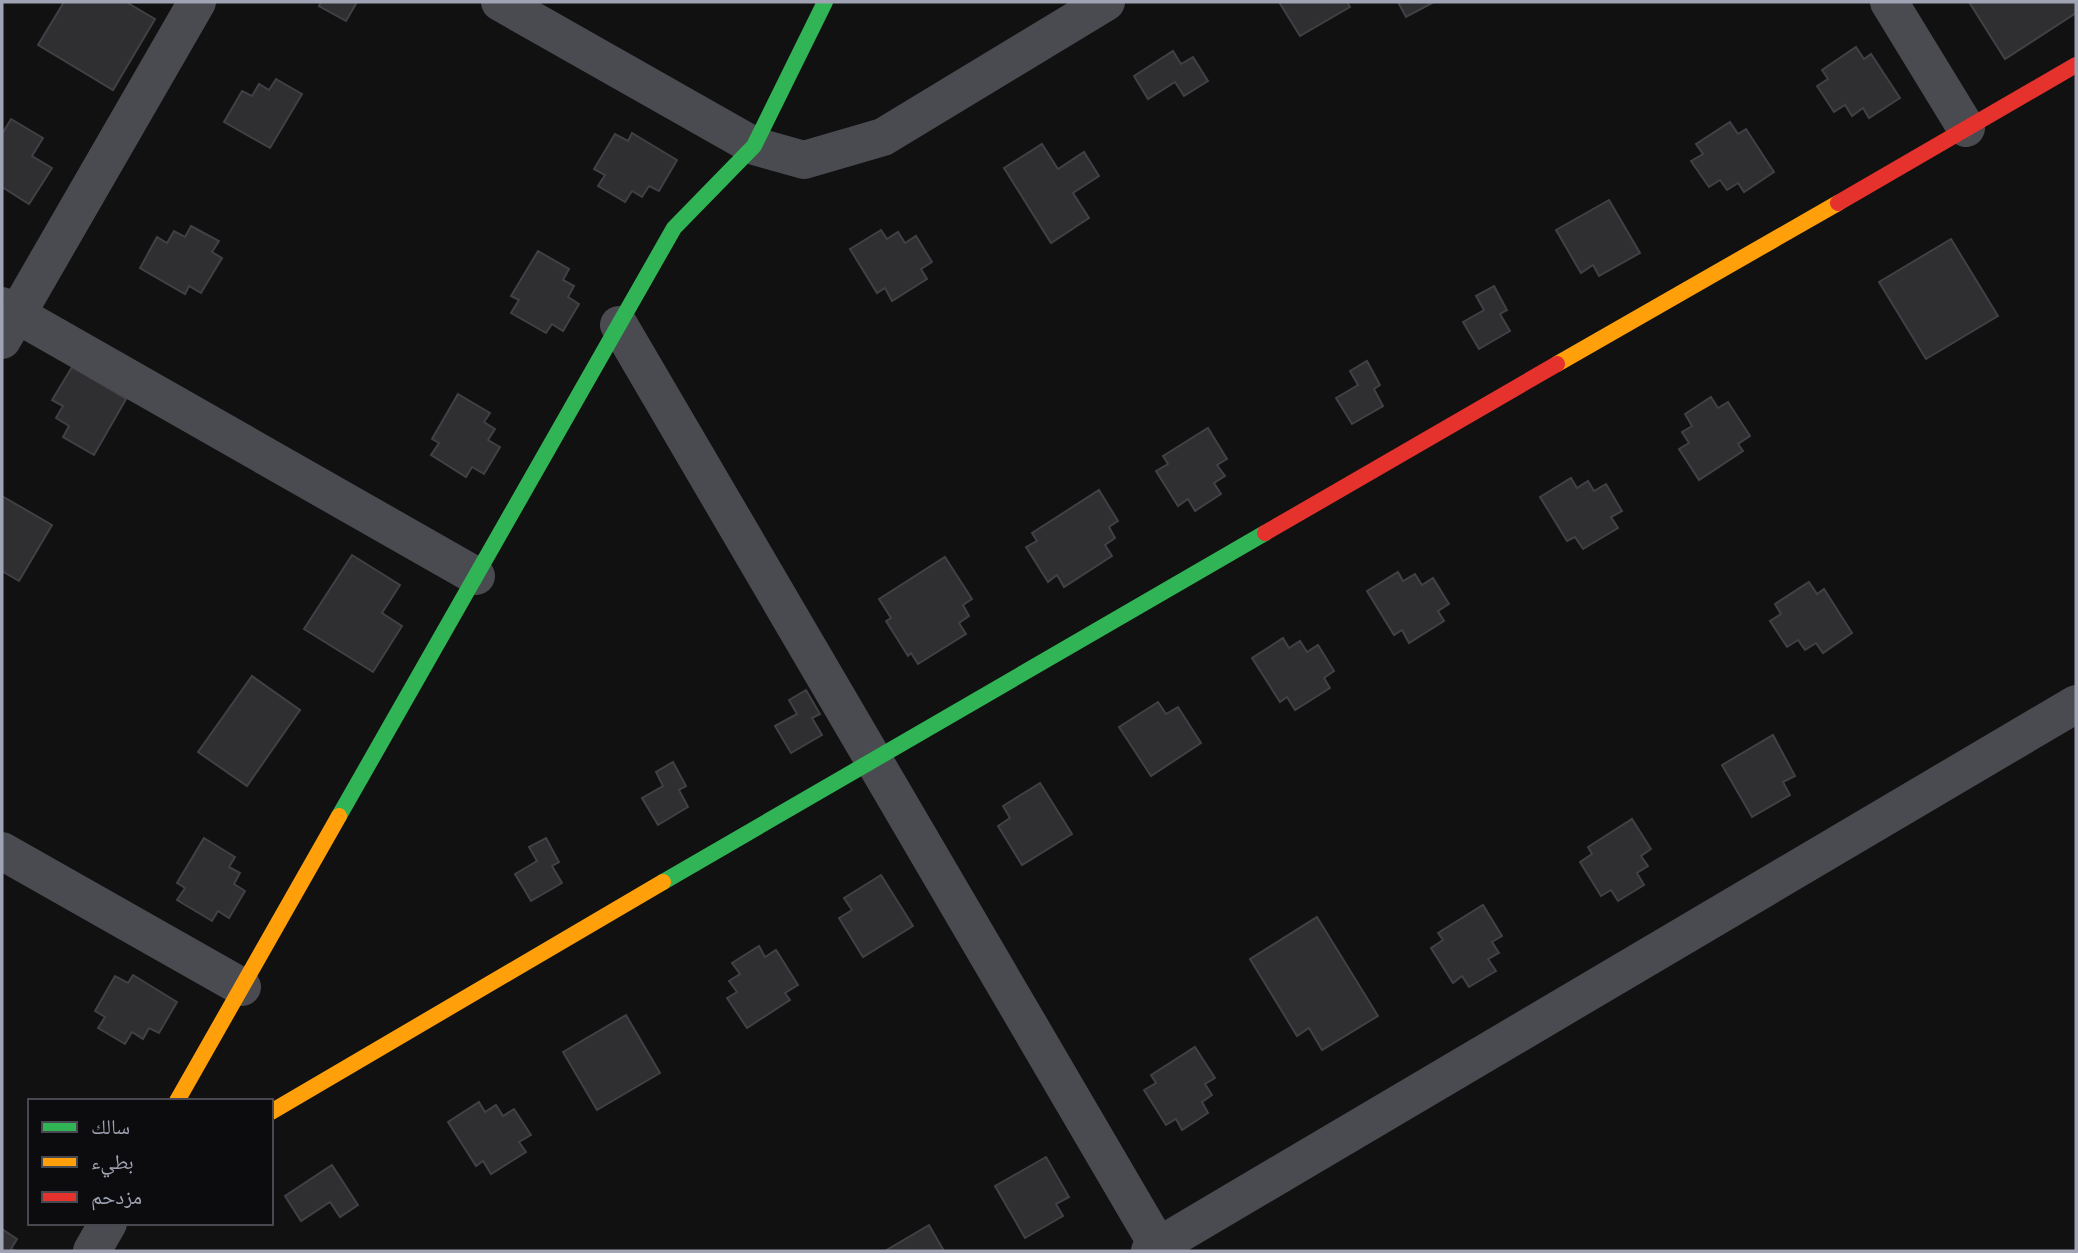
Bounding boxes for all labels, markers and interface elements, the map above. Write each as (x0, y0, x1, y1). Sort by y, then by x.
legend (28, 1099, 273, 1225)
text: سالك (91, 1114, 130, 1138)
text: بطيء (91, 1149, 134, 1178)
text: مزدحم (91, 1184, 142, 1211)

